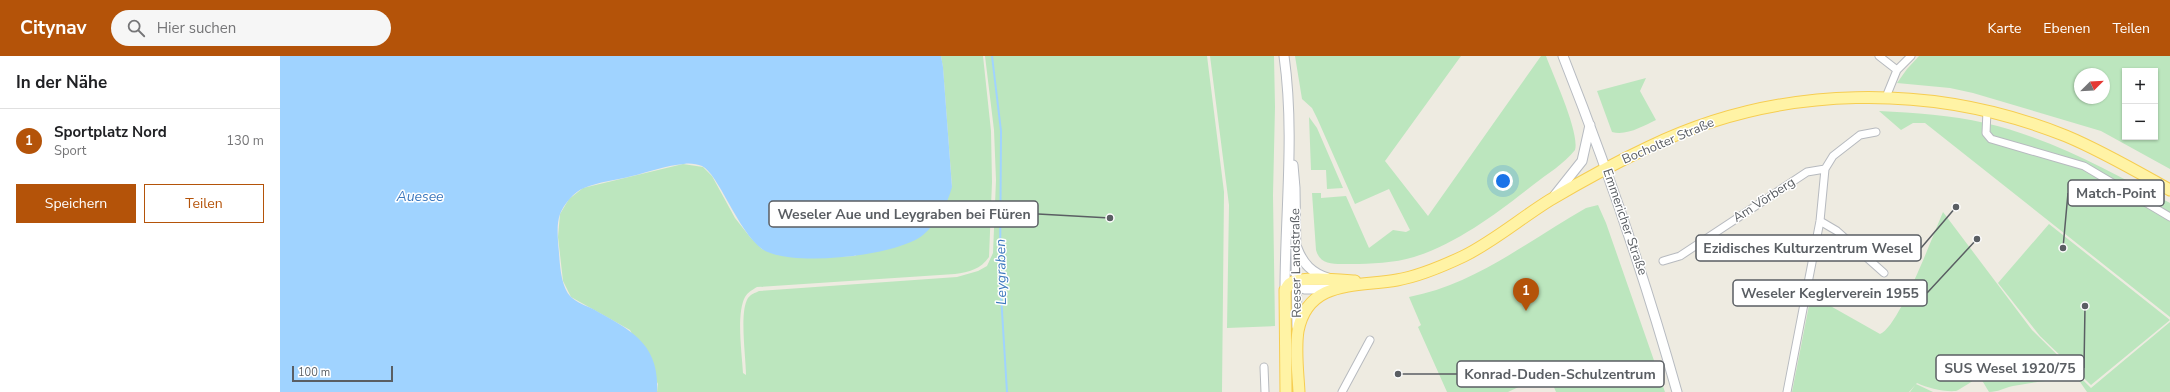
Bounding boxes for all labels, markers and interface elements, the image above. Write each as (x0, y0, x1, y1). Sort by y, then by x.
search box (111, 10, 391, 46)
text: Citynav (20, 15, 87, 41)
icon: search (125, 17, 147, 39)
text: Hier suchen (157, 18, 236, 38)
text: Karte (1988, 19, 2021, 38)
text: Ebenen (2043, 19, 2090, 38)
text: Teilen (2112, 19, 2150, 38)
north arrow (2074, 68, 2110, 104)
map controls (2122, 68, 2158, 140)
button: + (2122, 68, 2158, 104)
text: In der Nähe (16, 71, 107, 94)
button: − (2122, 104, 2158, 140)
street label: Bocholter Straße (1619, 113, 1717, 169)
text: Sportplatz Nord (54, 122, 167, 142)
text: 1 (25, 132, 33, 150)
text: 130 m (226, 132, 264, 150)
text: Sport (54, 142, 86, 160)
street label: Emmericher Straße (1598, 166, 1652, 278)
your location (1493, 171, 1513, 191)
street label: Am Vörberg (1729, 173, 1799, 227)
callout: Match-Point (2068, 180, 2164, 206)
button: Speichern (16, 184, 136, 223)
button: Teilen (144, 184, 264, 223)
text: Match-Point (2076, 184, 2157, 203)
water label: Auesee (395, 187, 444, 206)
callout: Weseler Aue und Leygraben bei Flüren (769, 201, 1038, 227)
text: Weseler Aue und Leygraben bei Flüren (777, 205, 1031, 224)
street label: Reeser Landstraße (1286, 208, 1306, 318)
callout: Ezidisches Kulturzentrum Wesel (1696, 235, 1921, 261)
water label: Leygraben (991, 239, 1011, 305)
text: Ezidisches Kulturzentrum Wesel (1703, 239, 1913, 258)
pin: 1 (1513, 278, 1539, 311)
callout: Weseler Keglerverein 1955 (1733, 280, 1927, 306)
text: Weseler Keglerverein 1955 (1741, 284, 1919, 303)
callout: SUS Wesel 1920/75 (1936, 355, 2084, 381)
text: SUS Wesel 1920/75 (1944, 359, 2076, 378)
callout: Konrad-Duden-Schulzentrum (1457, 361, 1664, 387)
scale bar (292, 364, 393, 383)
text: 100 m (298, 365, 330, 380)
text: Konrad-Duden-Schulzentrum (1464, 365, 1656, 384)

